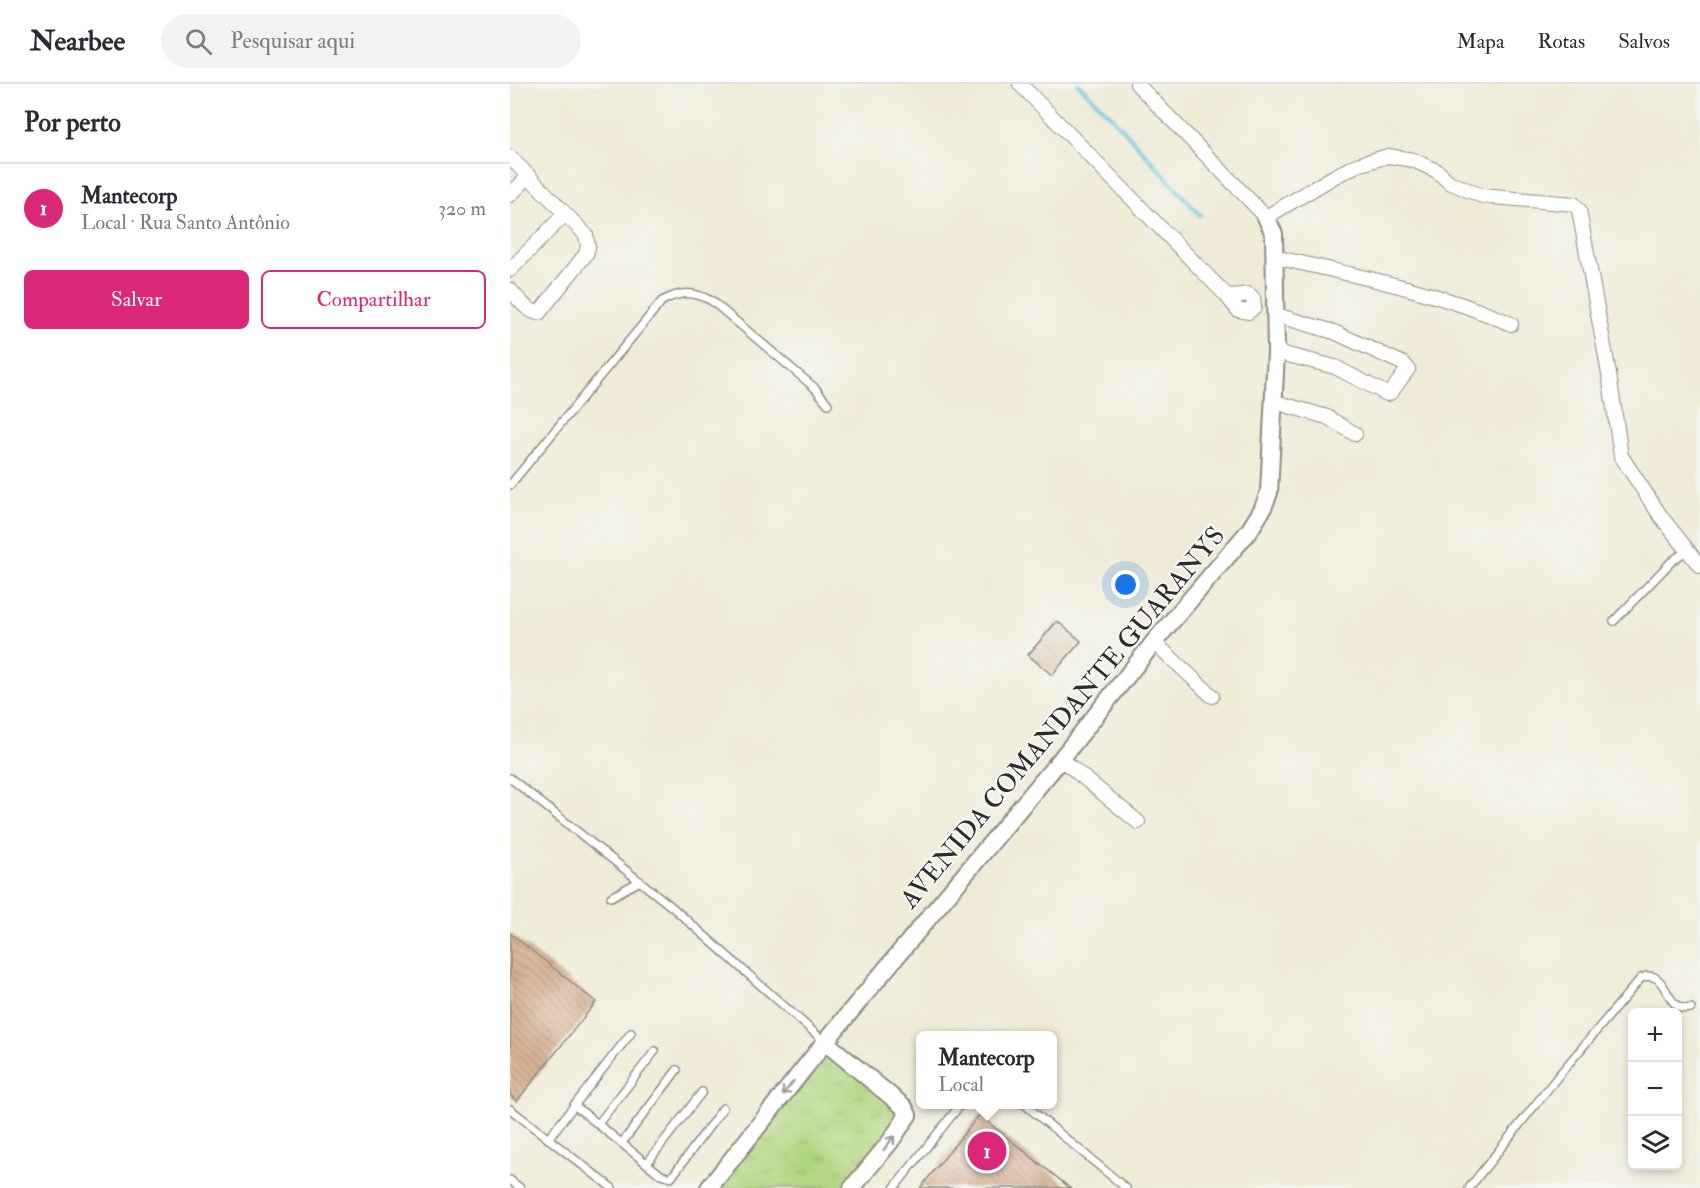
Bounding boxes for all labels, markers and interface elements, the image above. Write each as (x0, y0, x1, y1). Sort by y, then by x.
search box (161, 14, 581, 68)
text: Nearbee (30, 24, 125, 59)
icon: search (182, 25, 215, 58)
text: Pesquisar aqui (230, 27, 355, 55)
text: Mapa (1457, 28, 1505, 55)
text: Rotas (1538, 28, 1585, 55)
text: Salvos (1618, 28, 1670, 55)
text: Por perto (24, 107, 121, 139)
text: Mantecorp (81, 182, 177, 210)
text: 1 (40, 196, 47, 221)
text: 320 m (438, 196, 486, 221)
text: Local · Rua Santo Antônio (81, 210, 290, 235)
button: Salvar (24, 270, 249, 329)
button: Compartilhar (261, 270, 486, 329)
street label: AVENIDA COMANDANTE GUARANYS (893, 520, 1232, 916)
your location (1111, 570, 1140, 599)
map controls (1628, 1008, 1682, 1170)
button: + (1628, 1008, 1682, 1062)
popup (916, 1031, 1057, 1109)
text: Mantecorp (938, 1044, 1035, 1072)
button: − (1628, 1062, 1682, 1116)
text: Local (938, 1072, 984, 1097)
one-way arrow (782, 1080, 795, 1096)
button: layers (1628, 1116, 1682, 1170)
pin: 1 (968, 1128, 1006, 1174)
one-way arrow (883, 1135, 895, 1151)

